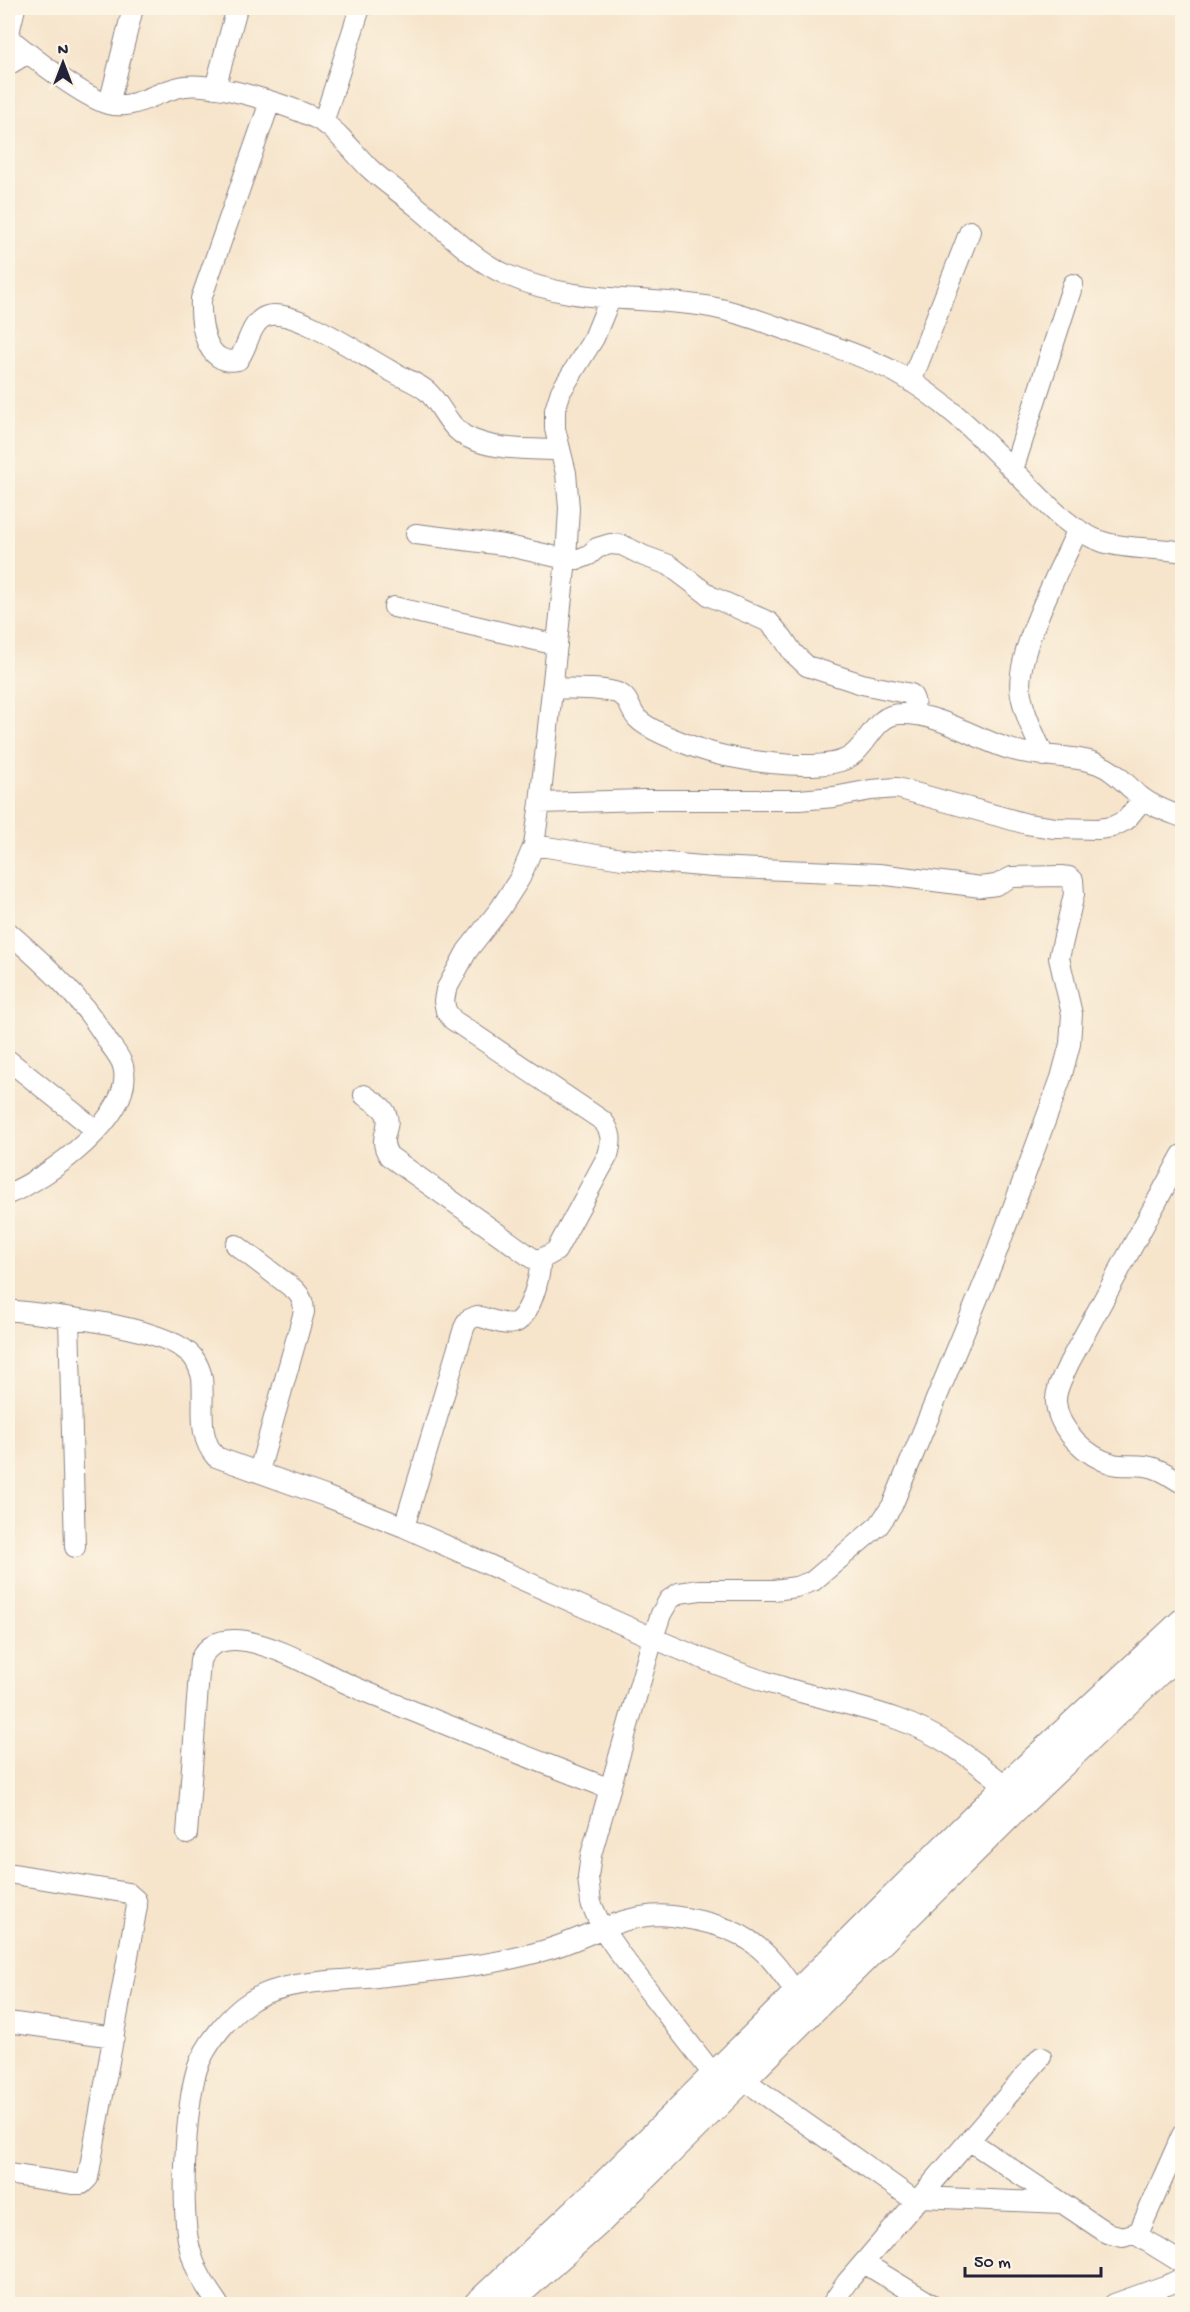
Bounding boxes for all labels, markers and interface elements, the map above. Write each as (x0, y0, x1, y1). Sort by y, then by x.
north arrow (33, 33, 93, 93)
text: N (58, 42, 69, 61)
scale bar (965, 2240, 1102, 2278)
text: 50 m (974, 2253, 1011, 2274)

